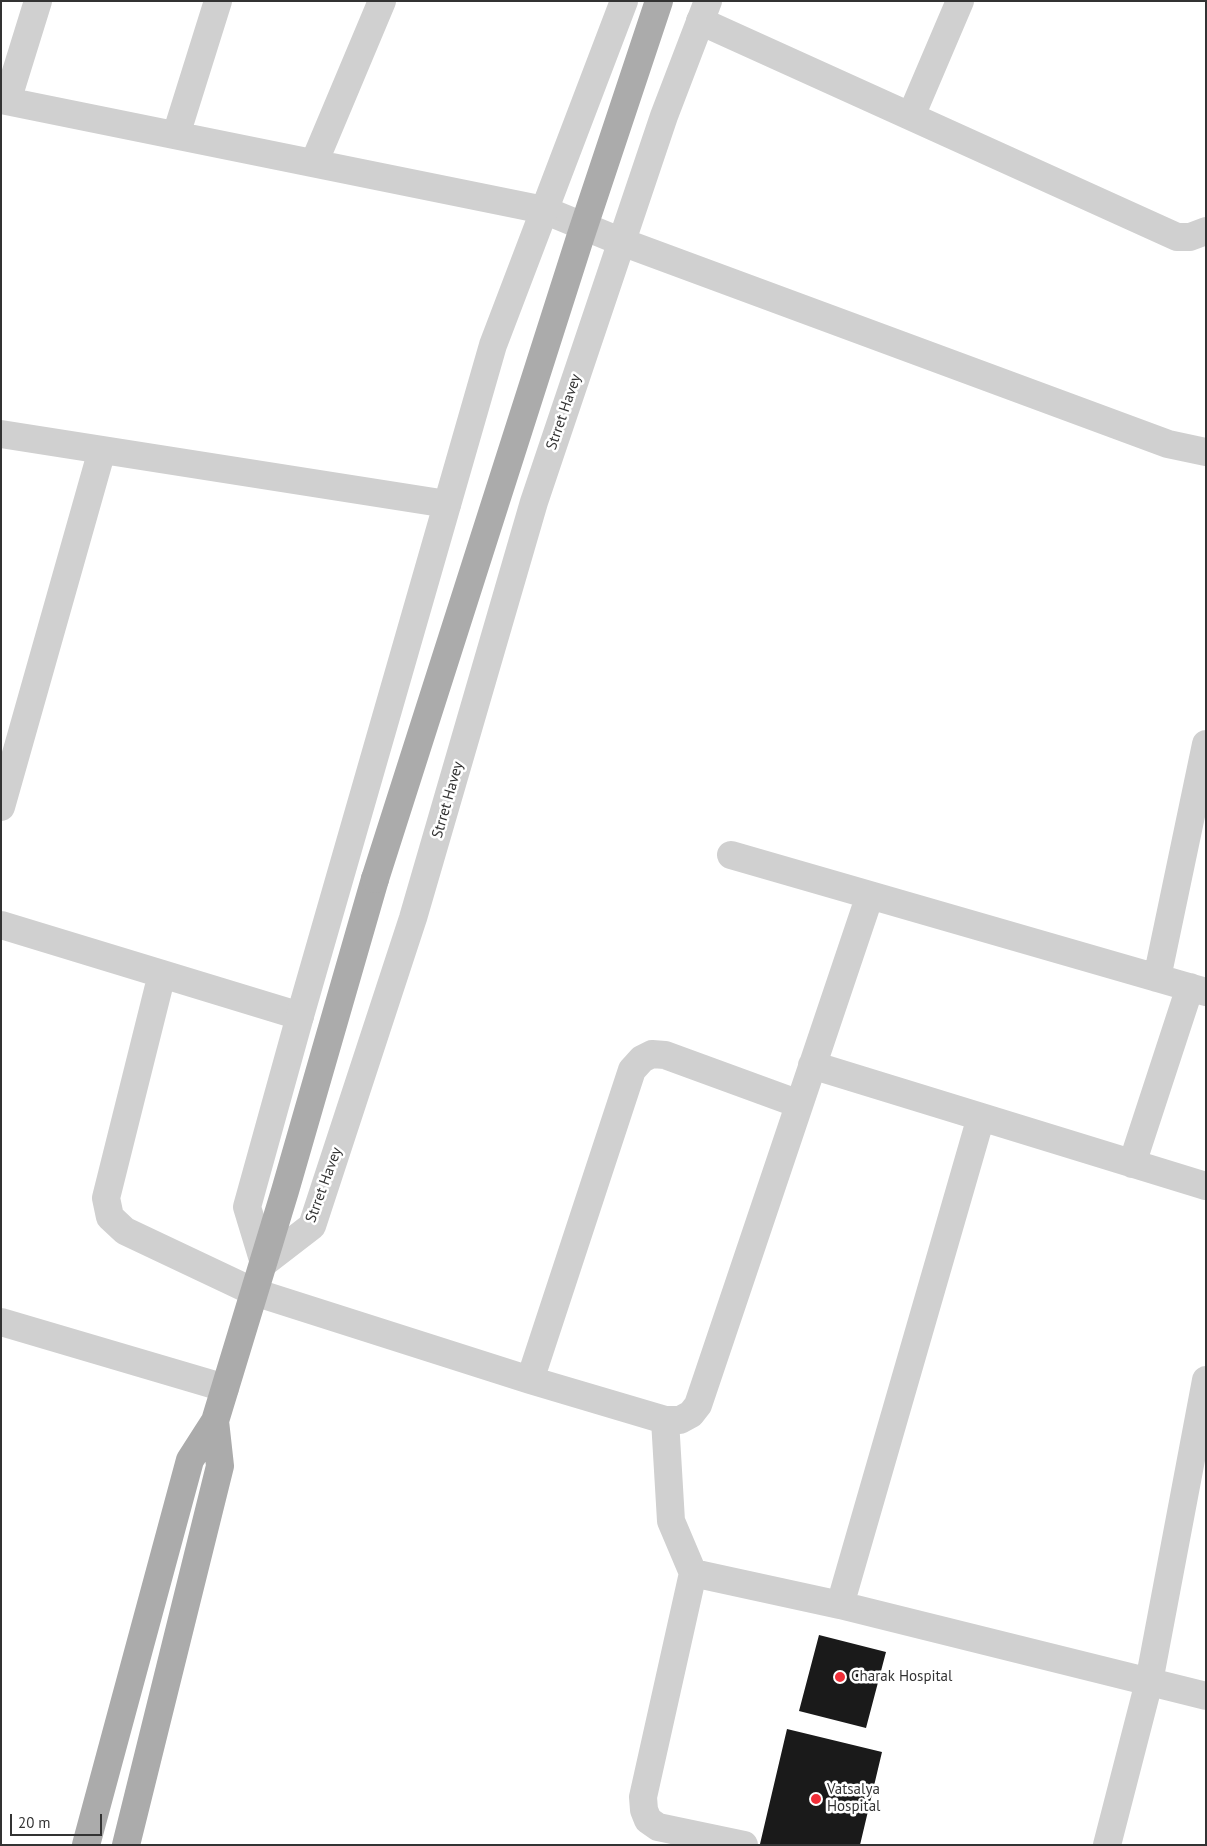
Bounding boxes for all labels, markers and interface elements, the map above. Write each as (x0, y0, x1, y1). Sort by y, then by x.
street label: Strret Havey (543, 372, 585, 452)
street label: Strret Havey (428, 760, 468, 840)
street label: Strret Havey (302, 1145, 346, 1225)
place label: Charak Hospital (851, 1668, 952, 1686)
marker: Charak Hospital (833, 1670, 847, 1684)
place label: Vatsalya Hospital (827, 1781, 880, 1816)
marker: Vatsalya Hospital (809, 1792, 823, 1806)
scale bar (12, 1804, 105, 1836)
text: 20 m (18, 1813, 51, 1832)

